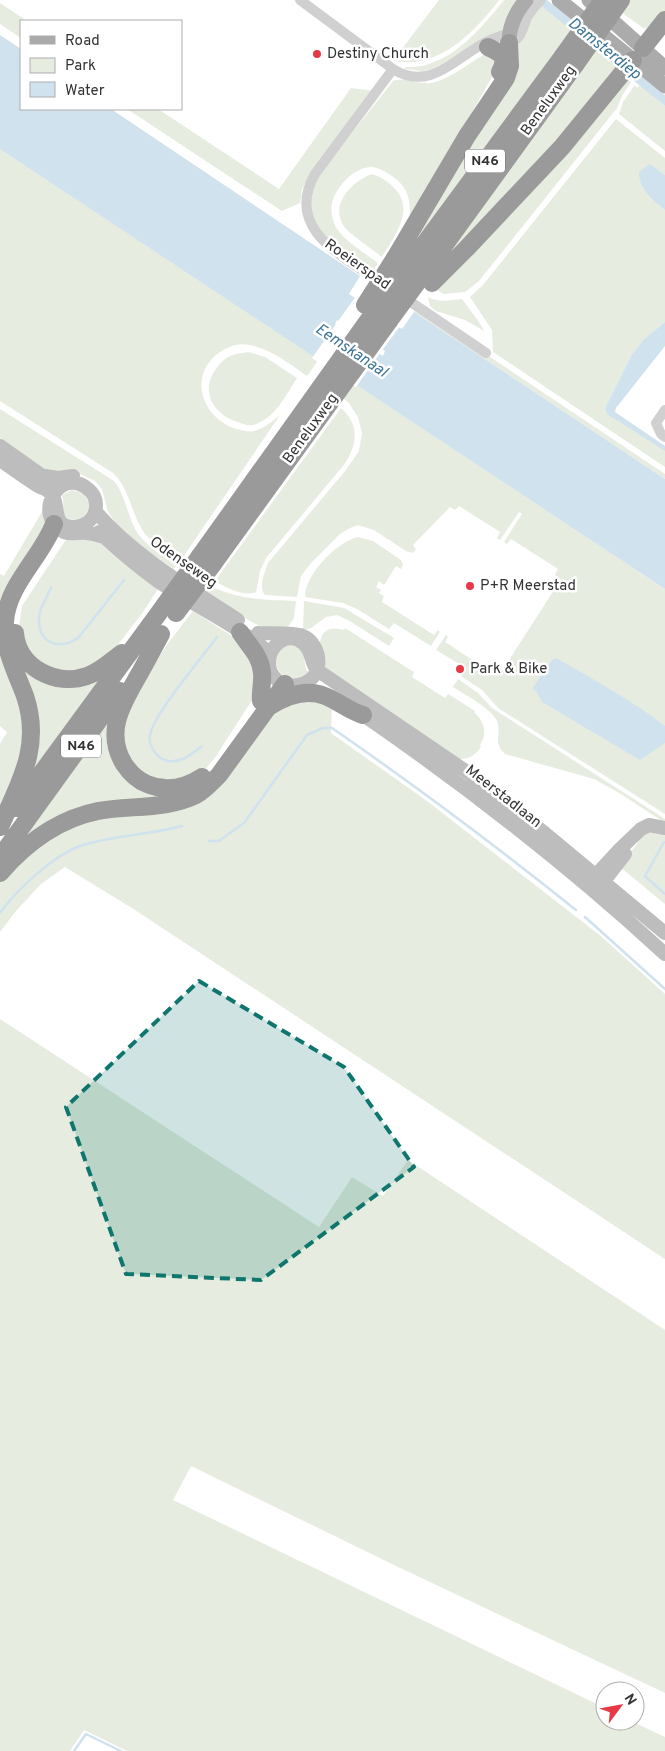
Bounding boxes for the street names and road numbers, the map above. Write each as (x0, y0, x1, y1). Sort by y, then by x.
street label: Beneluxweg (517, 62, 581, 140)
road number: N46 (465, 150, 505, 172)
street label: Roeierspad (320, 235, 394, 295)
street label: Beneluxweg (279, 390, 343, 468)
street label: Odenseweg (146, 533, 220, 593)
road number: N46 (61, 734, 101, 758)
street label: Meerstadlaan (461, 761, 545, 833)

